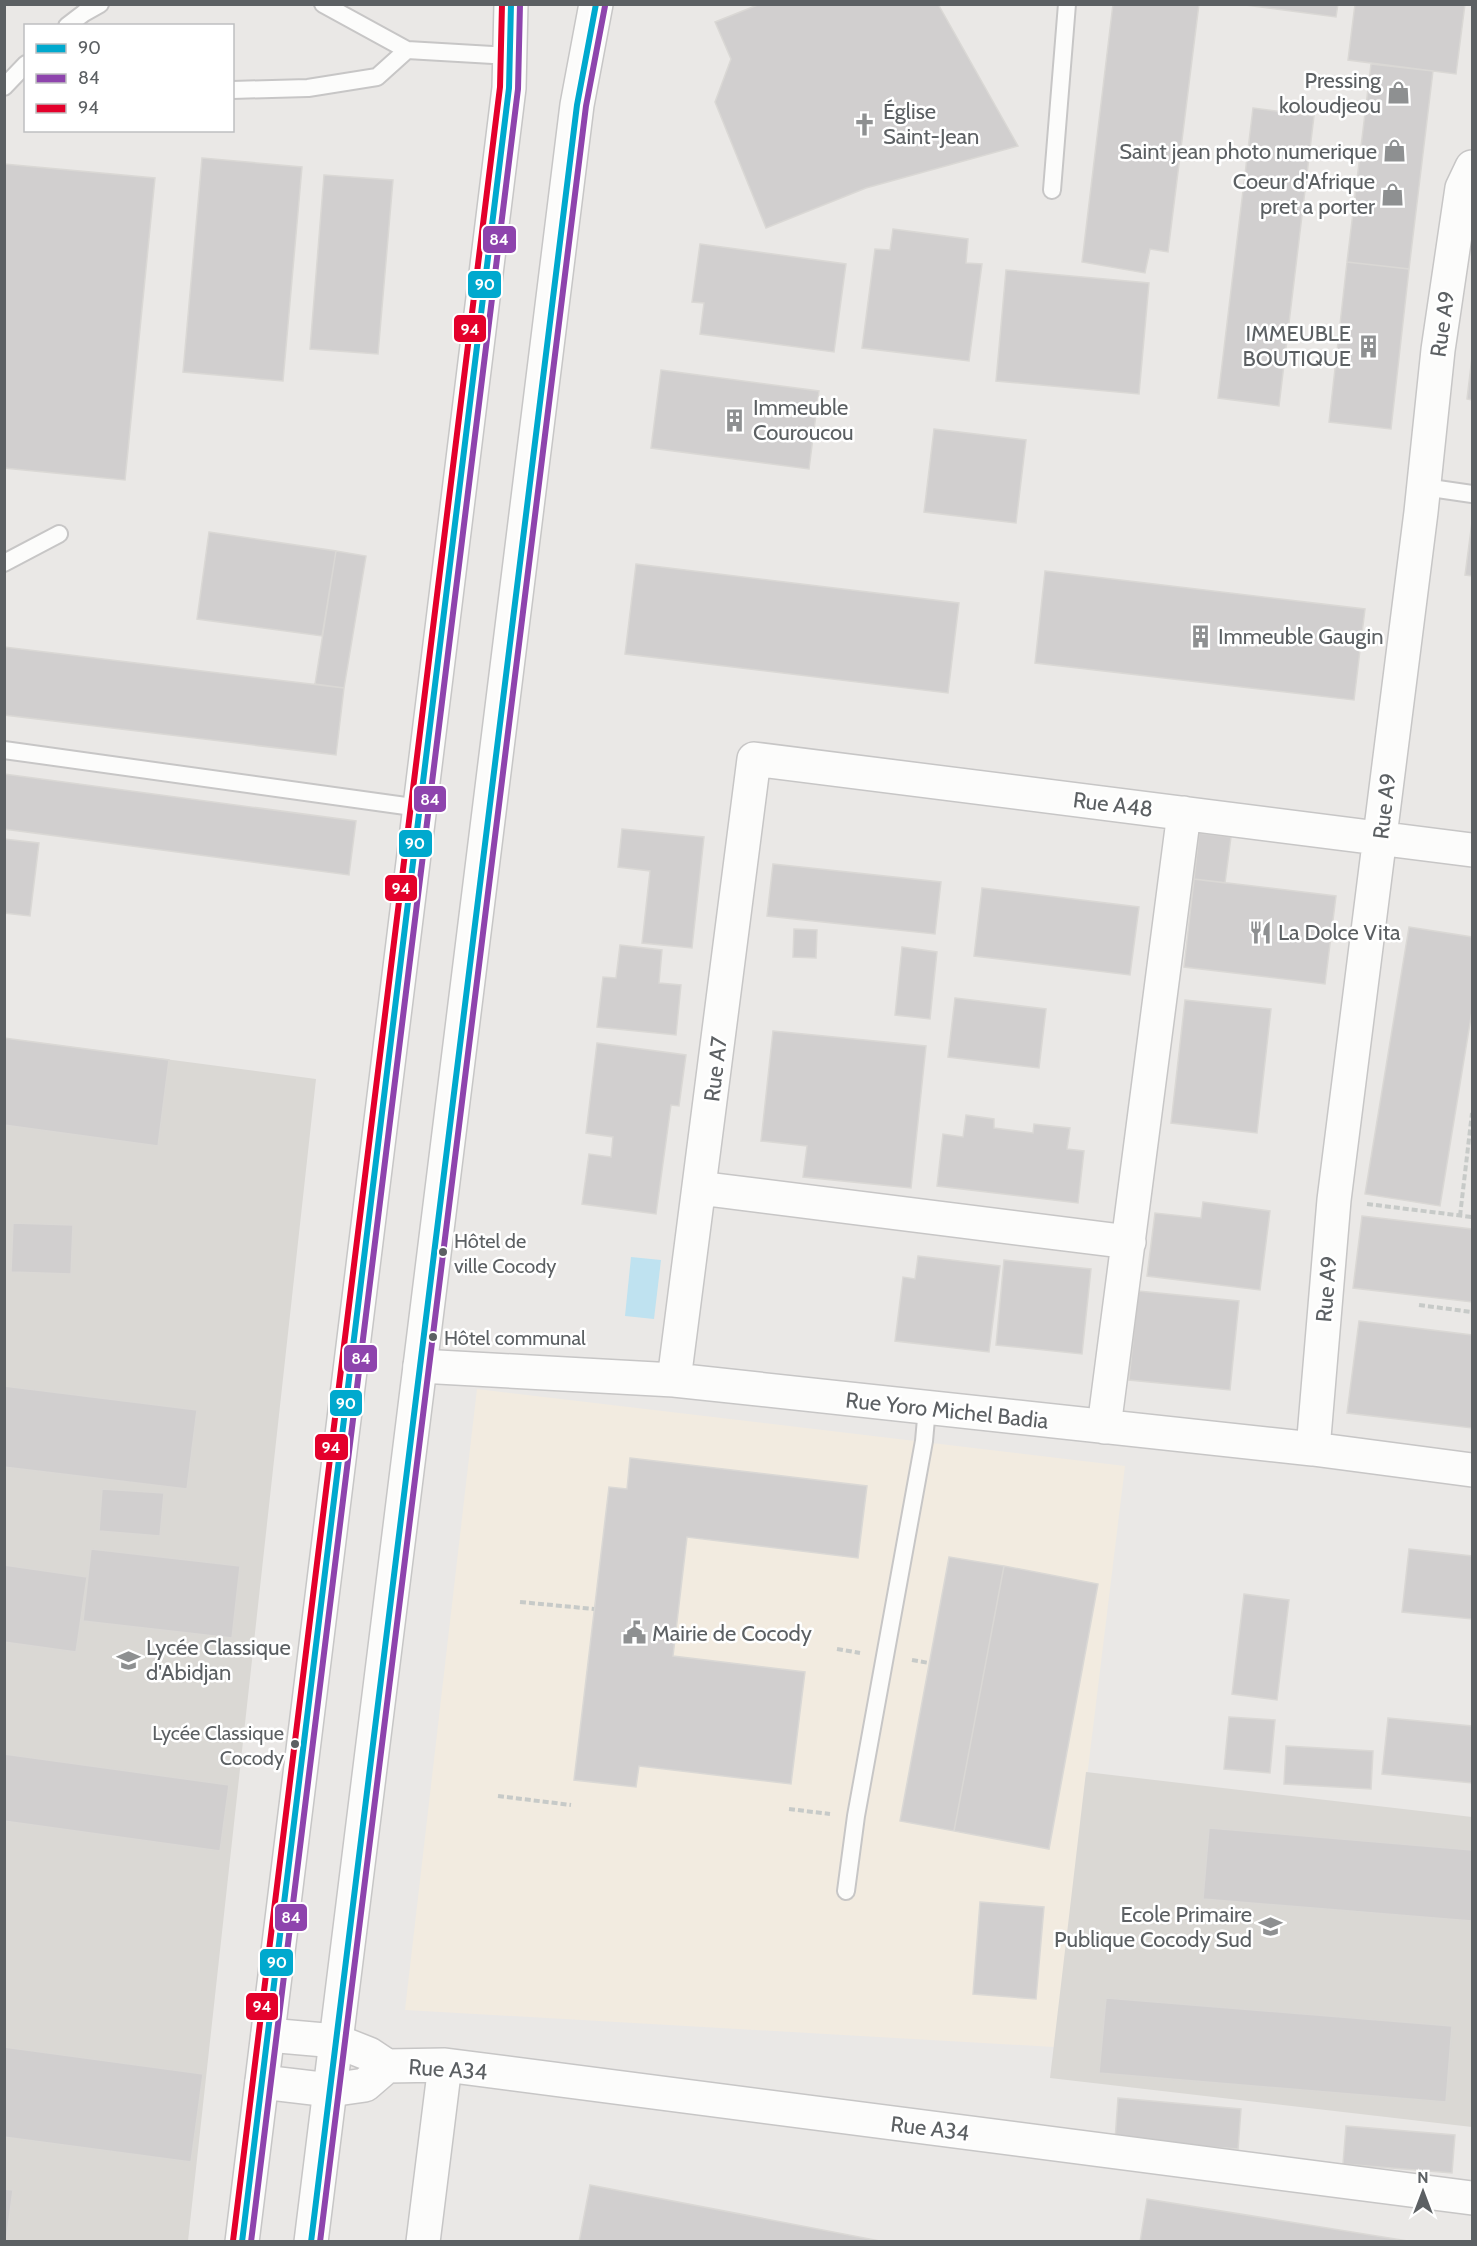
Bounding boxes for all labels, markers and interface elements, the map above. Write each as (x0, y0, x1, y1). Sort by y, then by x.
legend (24, 24, 234, 132)
text: 90 (78, 37, 101, 59)
text: 84 (78, 67, 99, 89)
place label: Pressing koloudjeou (1279, 67, 1382, 119)
shop icon: Pressing koloudjeou (1386, 80, 1412, 106)
text: 94 (78, 97, 99, 119)
place label: Église Saint-Jean (883, 98, 979, 150)
church icon: Église Saint-Jean (852, 111, 878, 137)
place label: Saint jean photo numerique (1119, 138, 1377, 165)
shop icon: Saint jean photo numerique (1382, 138, 1408, 164)
place label: Coeur d'Afrique pret a porter (1233, 168, 1375, 220)
shop icon: Coeur d'Afrique pret a porter (1380, 181, 1406, 207)
line badge: 84 (482, 225, 517, 254)
text: 84 (489, 230, 509, 249)
line badge: 90 (467, 270, 502, 299)
text: 90 (475, 275, 495, 294)
street label: Rue A9 (1425, 289, 1460, 359)
line badge: 94 (453, 314, 487, 343)
text: 94 (461, 320, 480, 339)
place label: IMMEUBLE BOUTIQUE (1243, 320, 1351, 372)
building icon: IMMEUBLE BOUTIQUE (1356, 333, 1382, 359)
place label: Immeuble Couroucou (753, 394, 854, 446)
building icon: Immeuble Couroucou (722, 407, 748, 433)
building icon: Immeuble Gaugin (1187, 623, 1213, 649)
place label: Immeuble Gaugin (1218, 623, 1384, 650)
street label: Rue A9 (1367, 771, 1402, 841)
line badge: 84 (413, 785, 447, 813)
street label: Rue A48 (1071, 786, 1154, 823)
text: 84 (420, 790, 440, 809)
line badge: 90 (398, 829, 433, 858)
text: 90 (405, 834, 425, 853)
line badge: 94 (384, 874, 418, 902)
text: 94 (392, 879, 411, 898)
restaurant icon: La Dolce Vita (1247, 919, 1273, 945)
place label: La Dolce Vita (1278, 919, 1401, 946)
street label: Rue A7 (698, 1035, 733, 1103)
place label: Hôtel de ville Cocody (454, 1229, 556, 1278)
marker: Hôtel de ville Cocody (437, 1246, 449, 1258)
street label: Rue A9 (1310, 1255, 1343, 1323)
place label: Hôtel communal (444, 1326, 586, 1350)
marker: Hôtel communal (427, 1331, 439, 1343)
line badge: 84 (343, 1344, 378, 1373)
text: 84 (351, 1349, 371, 1368)
street label: Rue Yoro Michel Badia (844, 1386, 1050, 1435)
line badge: 90 (329, 1389, 363, 1417)
text: 90 (336, 1394, 356, 1413)
line badge: 94 (314, 1433, 349, 1461)
text: 94 (322, 1438, 341, 1457)
public building icon: Mairie de Cocody (621, 1620, 647, 1646)
place label: Mairie de Cocody (652, 1620, 812, 1647)
place label: Lycée Classique d'Abidjan (146, 1634, 291, 1686)
school or university icon: Lycée Classique d'Abidjan (115, 1647, 141, 1673)
place label: Lycée Classique Cocody (152, 1721, 284, 1770)
marker: Lycée Classique Cocody (289, 1738, 301, 1750)
place label: Ecole Primaire Publique Cocody Sud (1054, 1901, 1252, 1953)
line badge: 84 (274, 1903, 308, 1932)
text: 84 (281, 1908, 301, 1927)
school or university icon: Ecole Primaire Publique Cocody Sud (1257, 1914, 1283, 1940)
line badge: 90 (259, 1948, 294, 1977)
text: 90 (267, 1953, 287, 1972)
line badge: 94 (245, 1992, 279, 2021)
text: 94 (253, 1997, 272, 2016)
street label: Rue A34 (408, 2053, 489, 2086)
street label: Rue A34 (889, 2110, 971, 2147)
north arrow (1393, 2162, 1453, 2222)
text: N (1417, 2168, 1429, 2187)

